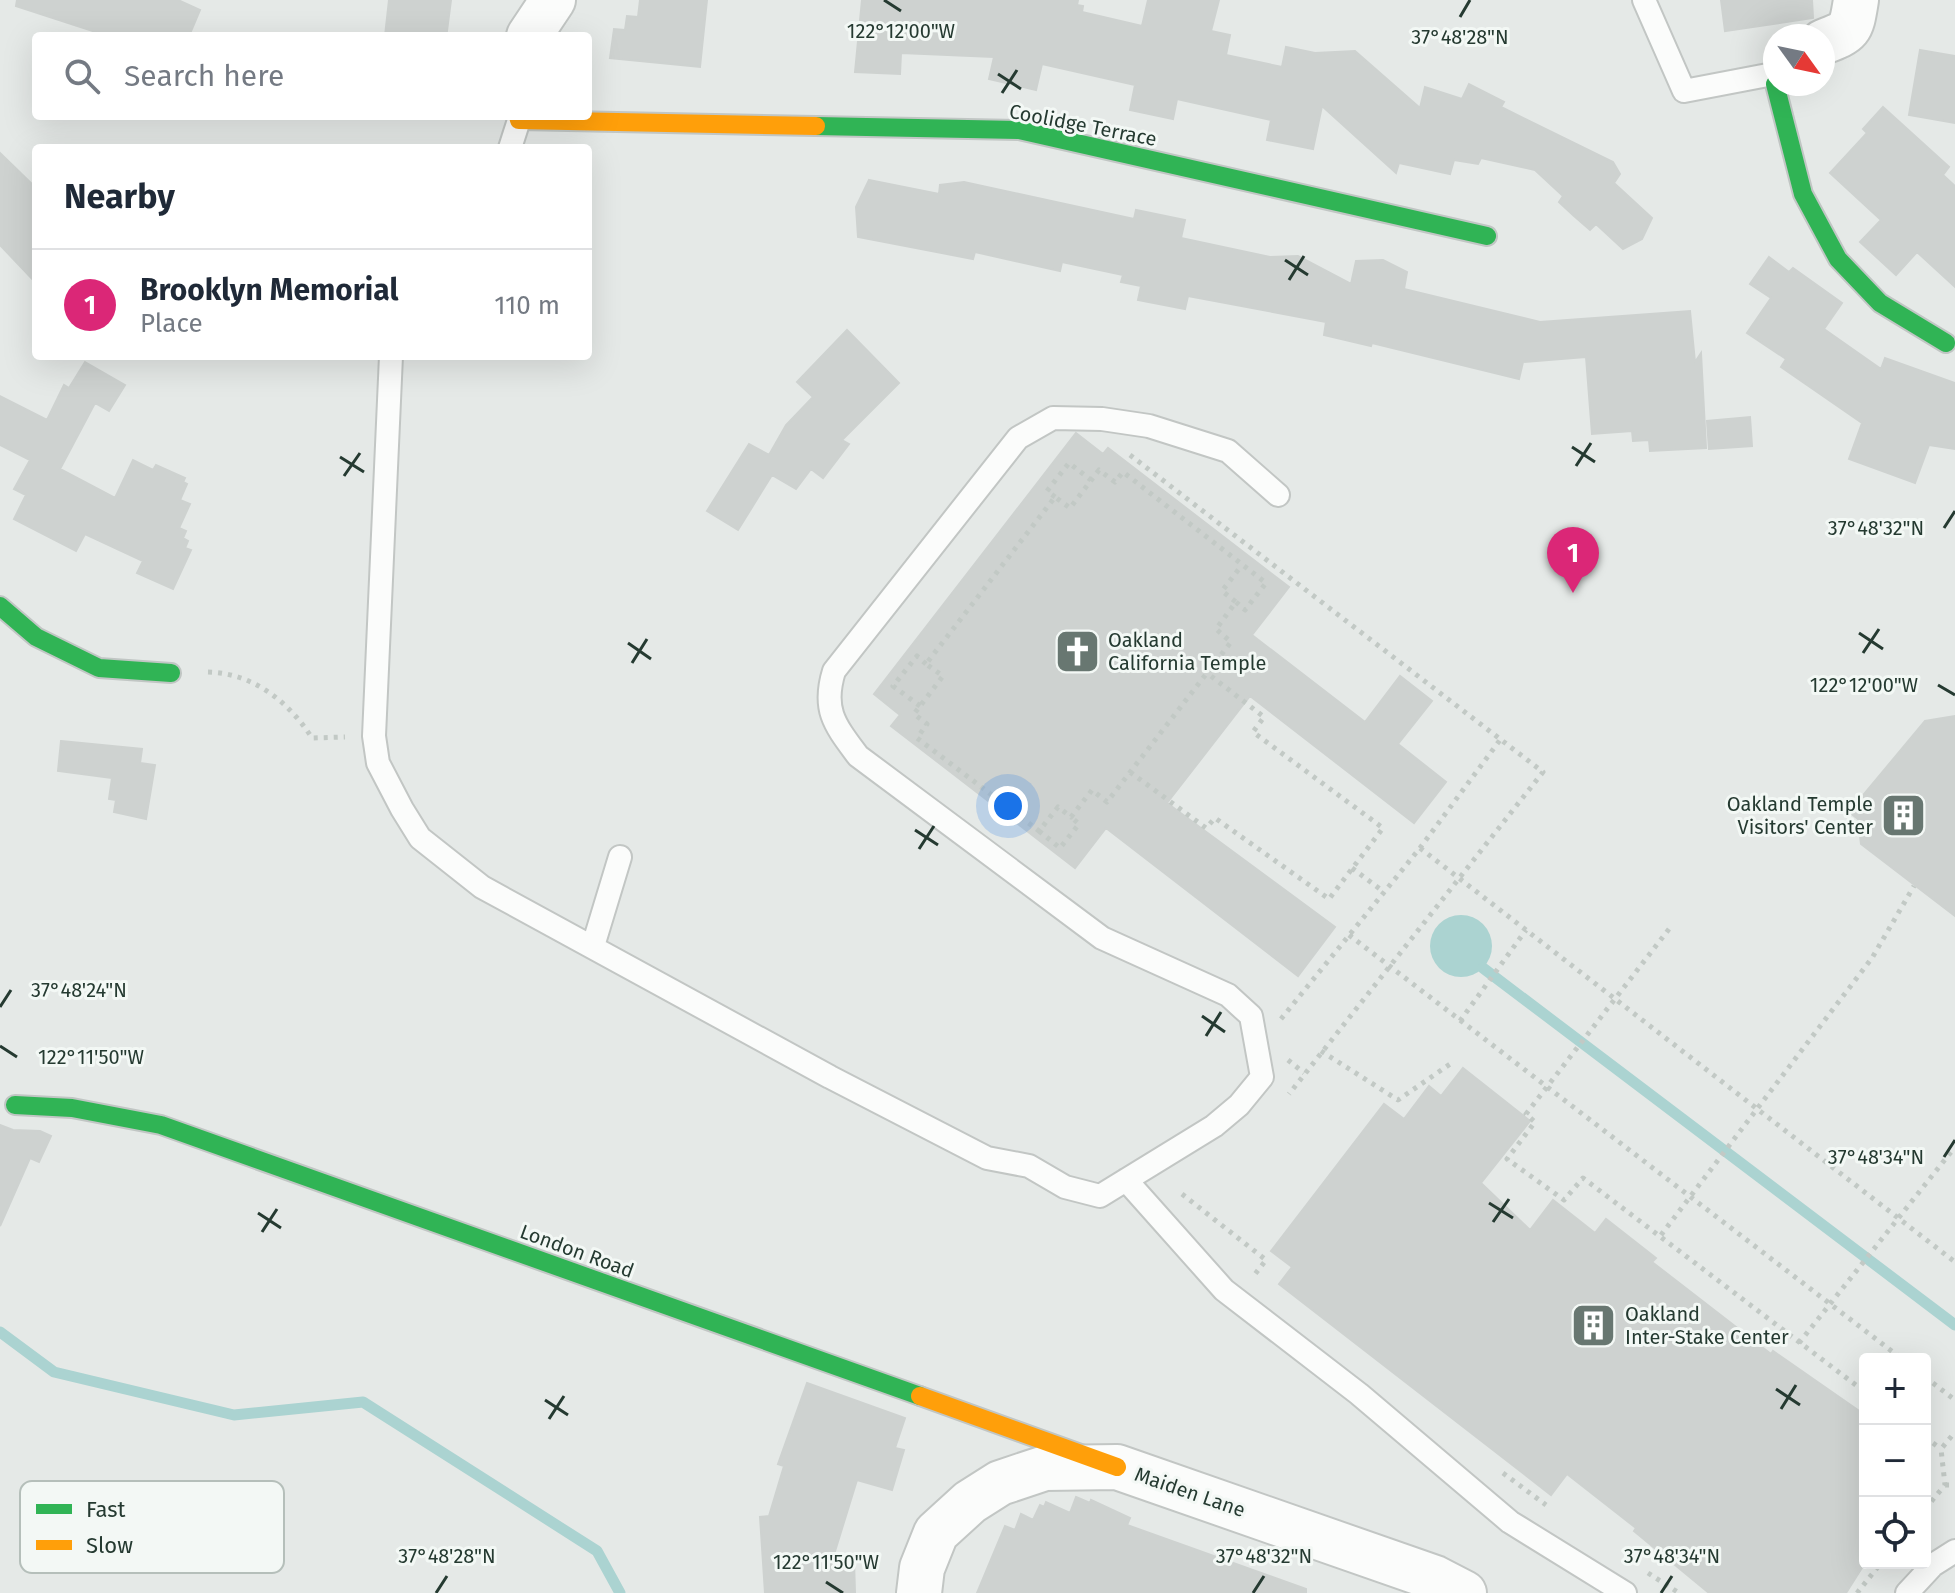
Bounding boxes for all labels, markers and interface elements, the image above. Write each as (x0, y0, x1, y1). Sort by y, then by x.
text: 122°12'00"W (847, 19, 956, 43)
north arrow (1763, 24, 1835, 96)
text: 37°48'28"N (1411, 25, 1509, 49)
search box (32, 32, 592, 120)
icon: search (60, 54, 104, 98)
text: Search here (124, 58, 284, 94)
street label: Coolidge Terrace (1007, 99, 1159, 151)
text: Nearby (64, 176, 175, 217)
text: Brooklyn Memorial (140, 272, 398, 308)
text: 1 (84, 290, 96, 321)
text: 110 m (494, 290, 560, 321)
text: Place (140, 308, 203, 339)
text: 37°48'32"N (1828, 516, 1924, 540)
pin: 1 (1547, 527, 1599, 593)
church icon: Oakland California Temple (1053, 627, 1101, 675)
place label: Oakland California Temple (1108, 628, 1266, 675)
text: 122°12'00"W (1810, 673, 1919, 697)
your location (988, 786, 1028, 826)
building icon: Oakland Temple Visitors' Center (1880, 791, 1928, 839)
place label: Oakland Temple Visitors' Center (1727, 792, 1873, 839)
text: 37°48'24"N (31, 978, 127, 1002)
text: 122°11'50"W (38, 1045, 144, 1069)
text: 37°48'34"N (1828, 1145, 1924, 1169)
street label: London Road (517, 1219, 637, 1283)
building icon: Oakland Inter-Stake Center (1570, 1302, 1618, 1350)
place label: Oakland Inter-Stake Center (1625, 1302, 1789, 1349)
map controls (1859, 1353, 1931, 1569)
button: + (1859, 1353, 1931, 1425)
button: − (1859, 1425, 1931, 1497)
street label: Maiden Lane (1132, 1462, 1248, 1522)
legend (20, 1481, 284, 1573)
text: Fast (86, 1496, 126, 1523)
button: locate (1859, 1497, 1931, 1569)
text: Slow (86, 1532, 133, 1559)
text: 37°48'28"N (398, 1544, 496, 1568)
text: 37°48'32"N (1216, 1544, 1312, 1568)
text: 37°48'34"N (1624, 1544, 1720, 1568)
text: 122°11'50"W (773, 1550, 879, 1574)

